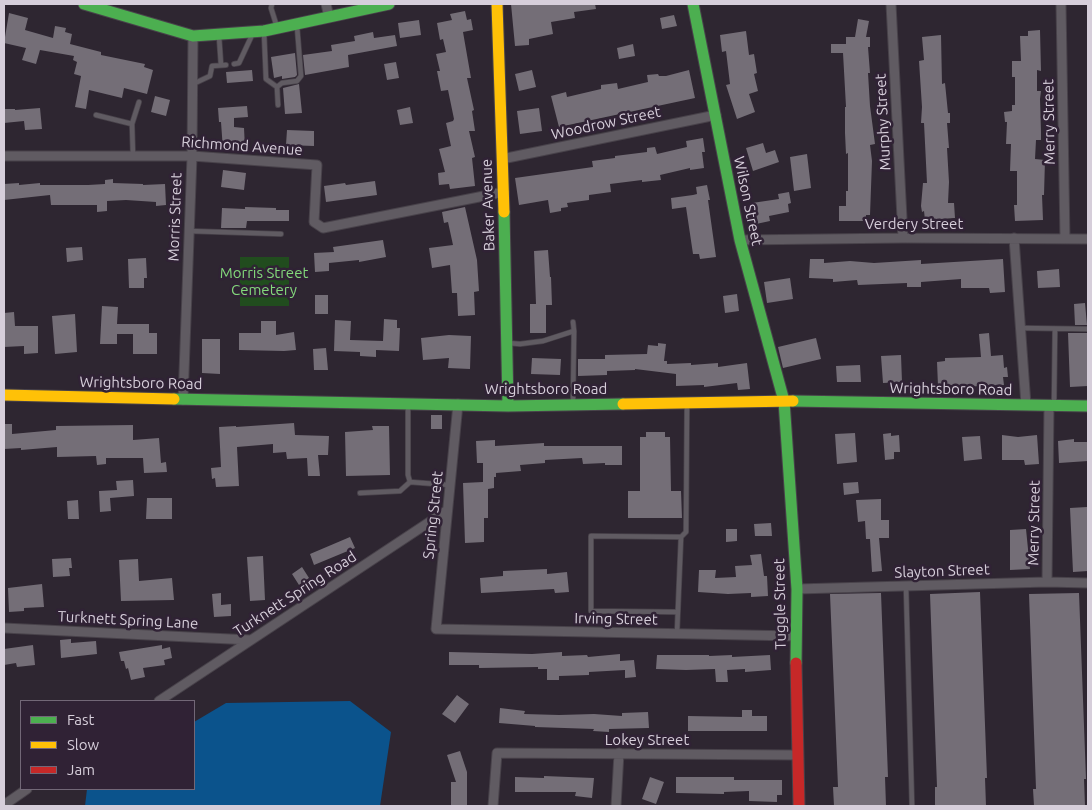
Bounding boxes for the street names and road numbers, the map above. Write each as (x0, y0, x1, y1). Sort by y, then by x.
street label: Murphy Street (871, 73, 895, 171)
street label: Merry Street (1039, 79, 1059, 165)
street label: Woodrow Street (550, 103, 662, 143)
street label: Richmond Avenue (181, 133, 303, 159)
street label: Wilson Street (730, 155, 766, 247)
street label: Baker Avenue (477, 158, 499, 252)
street label: Morris Street (164, 172, 186, 262)
street label: Verdery Street (865, 215, 963, 233)
street label: Wrightsboro Road (80, 373, 202, 393)
street label: Wrightsboro Road (890, 379, 1012, 399)
street label: Wrightsboro Road (485, 380, 607, 398)
street label: Spring Street (419, 470, 447, 560)
street label: Merry Street (1024, 480, 1044, 566)
street label: Turknett Spring Road (230, 548, 360, 640)
street label: Tuggle Street (770, 558, 790, 650)
street label: Slayton Street (894, 560, 990, 582)
street label: Turknett Spring Lane (57, 607, 199, 633)
street label: Irving Street (574, 609, 658, 629)
street label: Lokey Street (605, 731, 689, 749)

